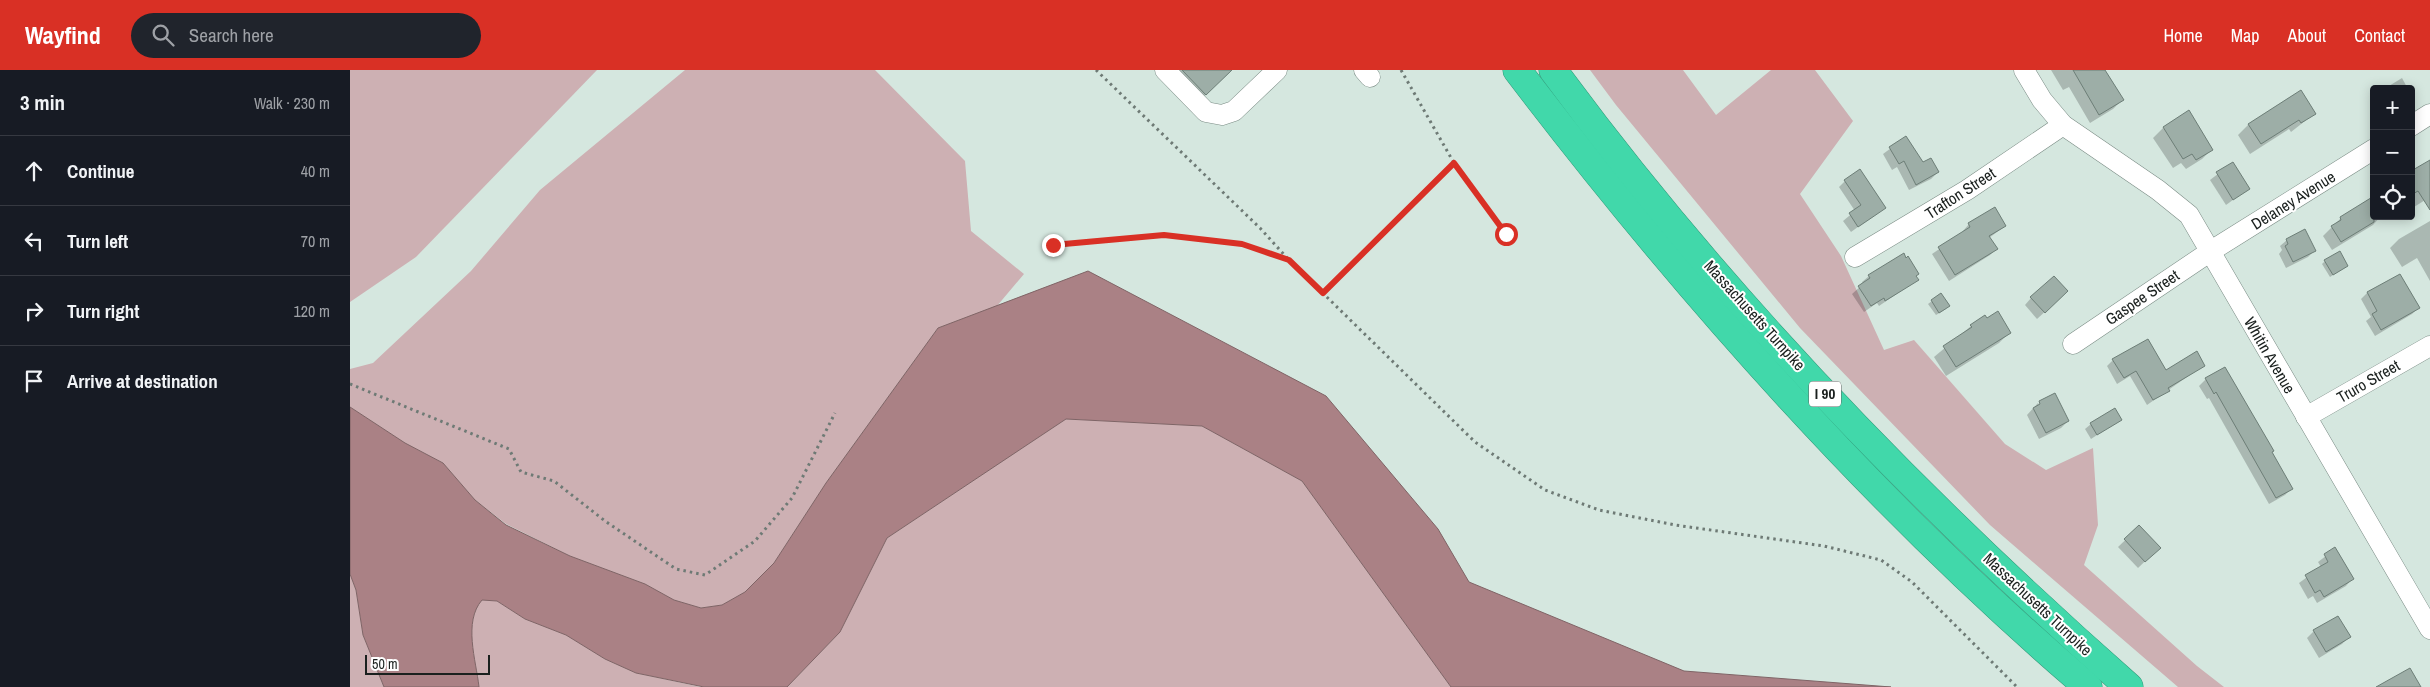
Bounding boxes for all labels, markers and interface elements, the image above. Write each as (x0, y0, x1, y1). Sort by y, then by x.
search box (131, 13, 481, 58)
text: Wayfind (25, 19, 101, 51)
icon: search (149, 21, 177, 49)
text: Search here (189, 22, 274, 48)
text: Home (2163, 23, 2203, 48)
text: Map (2231, 23, 2260, 48)
text: About (2288, 23, 2326, 48)
text: Contact (2354, 23, 2405, 48)
map controls (2370, 85, 2415, 220)
button: + (2370, 85, 2415, 130)
text: 3 min (20, 88, 65, 117)
text: Walk · 230 m (254, 92, 330, 114)
button: − (2370, 130, 2415, 175)
icon: ahead (20, 157, 48, 185)
text: Continue (67, 158, 135, 184)
text: 40 m (301, 160, 330, 182)
street label: Trafton Street (1921, 162, 2000, 224)
street label: Delaney Avenue (2247, 165, 2339, 235)
button: locate (2370, 175, 2415, 220)
route start (1495, 223, 1518, 246)
icon: left (20, 227, 48, 255)
text: Turn left (67, 228, 128, 254)
text: 70 m (301, 230, 330, 252)
route end (1042, 234, 1065, 257)
street label: Massachusetts Turnpike (1699, 255, 1811, 375)
street label: Gaspee Street (2101, 264, 2184, 330)
icon: right (20, 297, 48, 325)
text: Turn right (67, 298, 139, 324)
text: 120 m (294, 300, 330, 322)
street label: Whitin Avenue (2239, 313, 2301, 397)
street label: Truro Street (2332, 354, 2404, 408)
icon: arrive (20, 367, 48, 395)
text: Arrive at destination (67, 368, 218, 394)
road number: I 90 (1809, 382, 1841, 406)
street label: Massachusetts Turnpike (1979, 548, 2097, 660)
scale bar (365, 652, 490, 675)
text: 50 m (372, 655, 398, 673)

